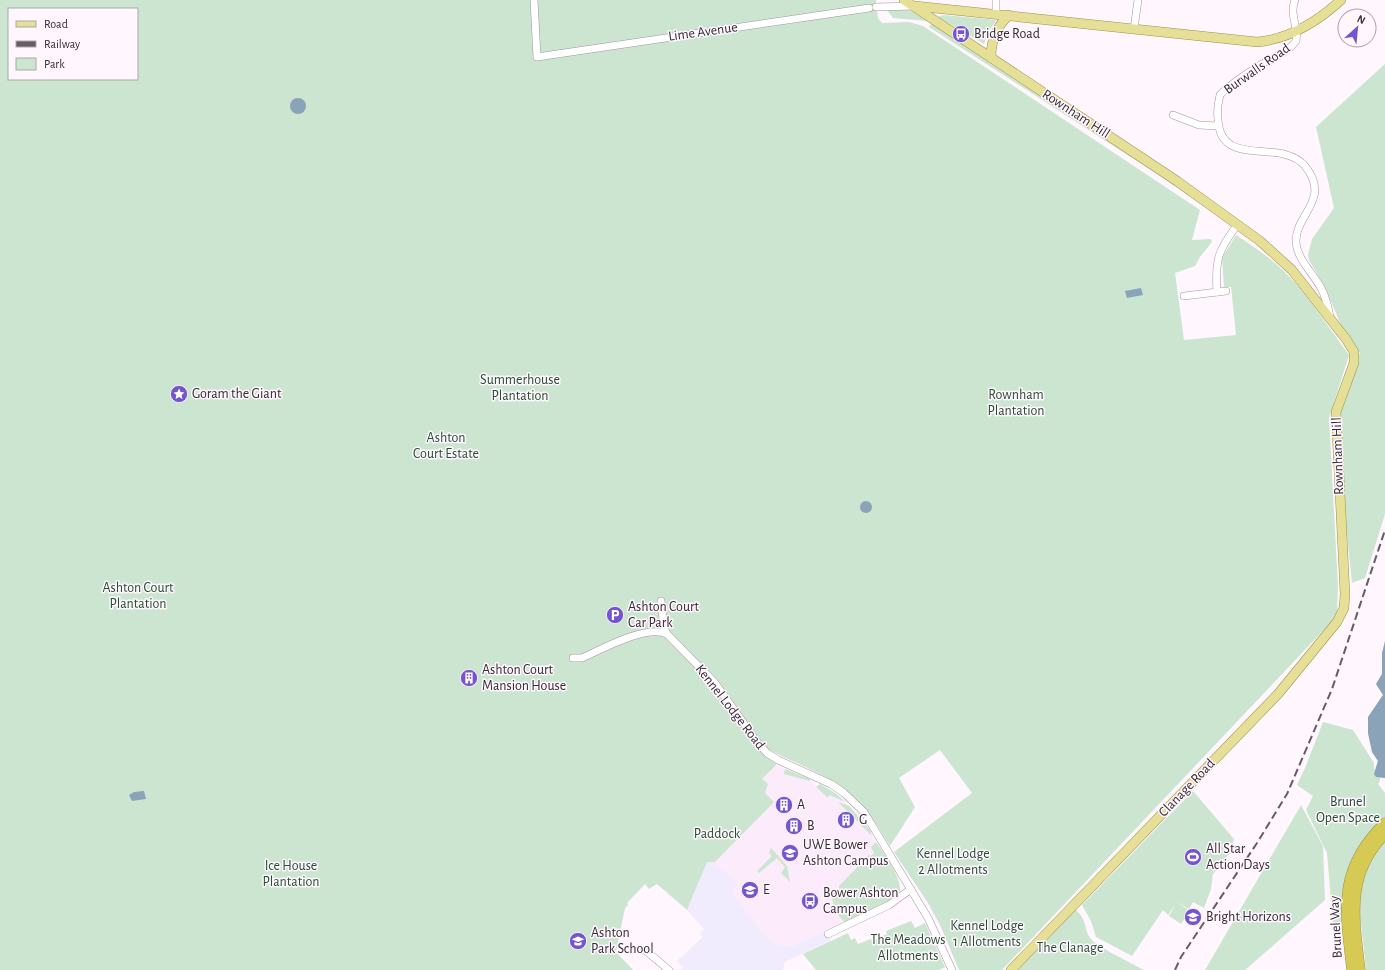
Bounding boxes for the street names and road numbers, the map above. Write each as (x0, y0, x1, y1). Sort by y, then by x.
street label: Lime Avenue (667, 20, 739, 44)
street label: Burwalls Road (1221, 41, 1293, 97)
street label: Rownham Hill (1040, 87, 1112, 141)
street label: Rownham Hill (1330, 417, 1346, 495)
street label: Kennel Lodge Road (693, 662, 767, 752)
street label: Clanage Road (1156, 756, 1218, 820)
street label: Brunel Way (1327, 895, 1345, 959)

